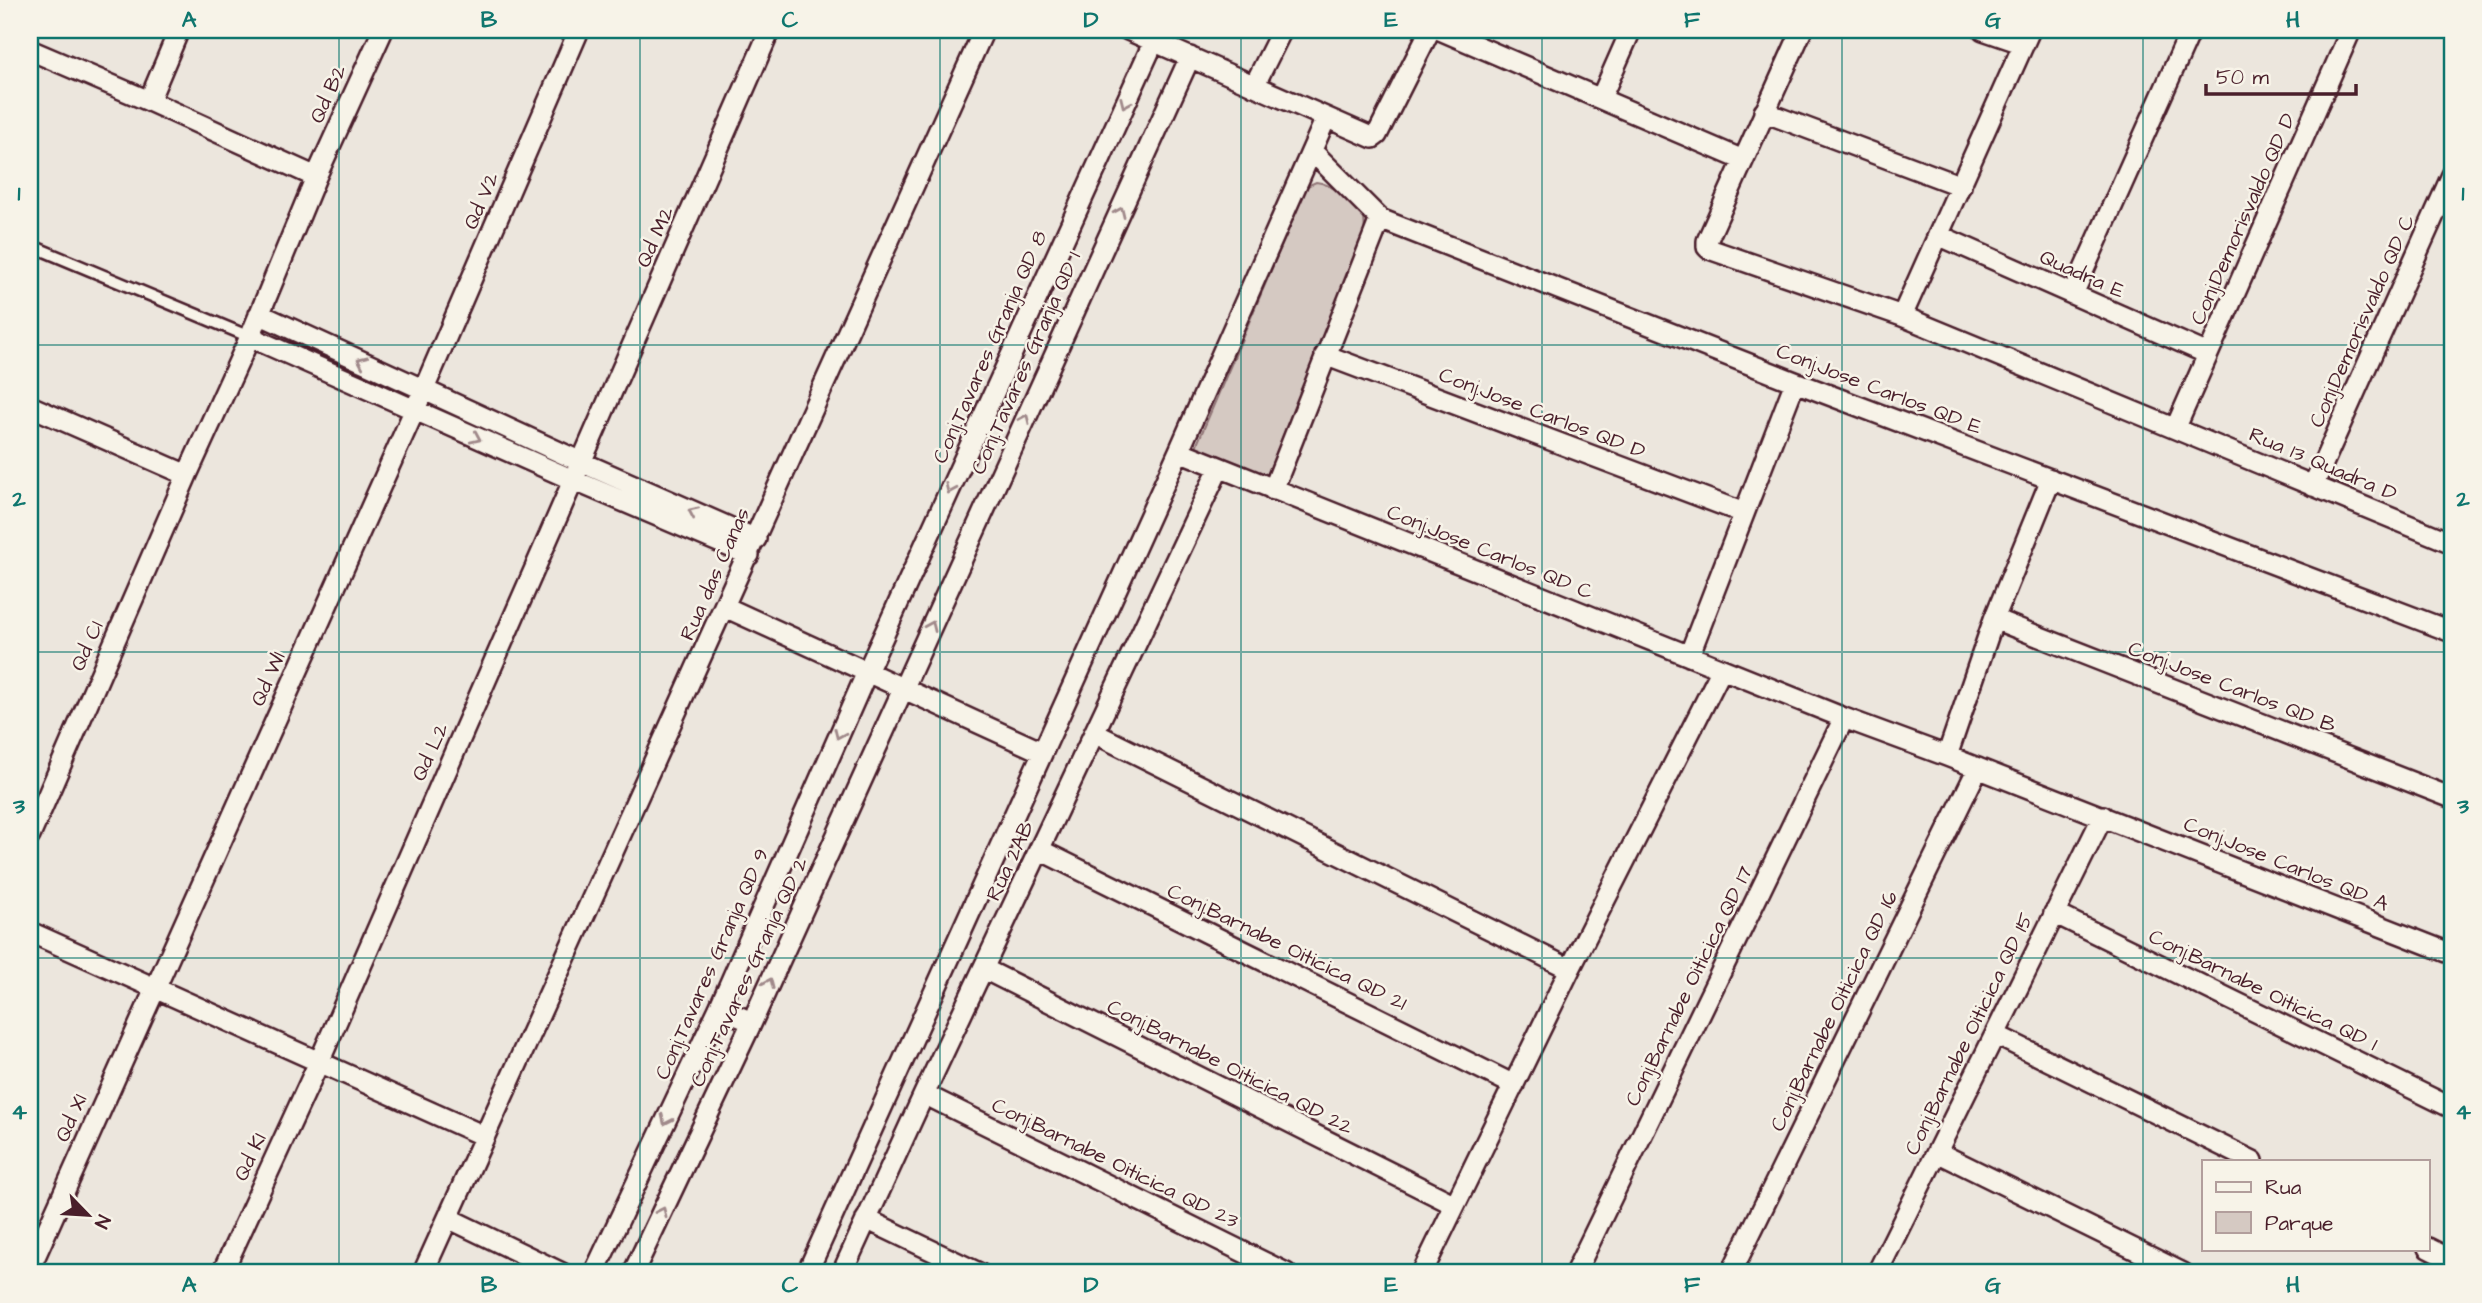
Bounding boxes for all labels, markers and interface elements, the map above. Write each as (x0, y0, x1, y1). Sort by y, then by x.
text: A (182, 4, 197, 36)
text: B (481, 4, 498, 36)
text: C (782, 4, 799, 36)
text: D (1084, 4, 1099, 36)
text: E (1384, 4, 1398, 36)
text: F (1684, 4, 1701, 36)
text: G (1985, 4, 2001, 36)
text: H (2286, 4, 2300, 36)
scale bar (2206, 52, 2356, 96)
street label: Qd B2 (302, 60, 354, 128)
text: 50 m (2216, 63, 2270, 92)
one-way arrow (1119, 96, 1133, 108)
street label: Conj.Demorisvaldo QD D (2183, 108, 2303, 329)
street label: Qd V2 (456, 168, 506, 234)
text: 1 (18, 177, 21, 209)
text: 1 (2462, 177, 2465, 209)
street label: Qd M2 (629, 202, 681, 272)
one-way arrow (1111, 207, 1125, 219)
street label: Conj.Demorisvaldo QD C (2302, 210, 2422, 432)
street label: Conj.Tavares Granja QD 8 (926, 226, 1055, 468)
street label: Quadra E (2035, 242, 2130, 306)
street label: Conj.Tavares Granja QD 1 (964, 247, 1088, 479)
street label: Conj.Jose Carlos QD E (1772, 336, 1986, 442)
one-way arrow (357, 355, 369, 369)
street label: Conj.Jose Carlos QD D (1435, 360, 1650, 466)
one-way arrow (1017, 414, 1031, 426)
street label: Rua 13 Quadra D (2245, 420, 2402, 508)
one-way arrow (469, 430, 481, 444)
one-way arrow (944, 482, 958, 494)
text: 2 (11, 483, 26, 515)
text: 2 (2455, 483, 2470, 515)
street label: Conj.Jose Carlos QD C (1382, 497, 1598, 607)
street label: Rua das Canas (673, 503, 757, 645)
one-way arrow (688, 506, 701, 520)
street label: Qd C1 (63, 616, 111, 676)
one-way arrow (923, 621, 937, 633)
street label: Conj.Jose Carlos QD B (2124, 634, 2340, 740)
street label: Qd W1 (243, 647, 293, 711)
street label: Qd L2 (404, 718, 456, 786)
one-way arrow (833, 727, 847, 739)
text: 3 (12, 790, 25, 822)
text: 3 (2456, 790, 2469, 822)
street label: Conj.Jose Carlos QD A (2179, 810, 2393, 919)
street label: Rua 2AB (979, 816, 1041, 906)
street label: Conj.Tavares Granja QD 9 (648, 844, 776, 1084)
street label: Conj.Tavares Granja QD 2 (683, 852, 815, 1092)
street label: Conj.Barnabe Oiticica QD 17 (1618, 861, 1760, 1111)
street label: Conj.Barnabe Oiticica QD 21 (1162, 876, 1412, 1018)
street label: Conj.Barnabe Oiticica QD 16 (1763, 886, 1905, 1136)
street label: Conj.Barnabe Oiticica QD 15 (1898, 908, 2040, 1160)
street label: Conj.Barnabe Oiticica QD 1 (2144, 922, 2383, 1058)
one-way arrow (761, 978, 775, 991)
street label: Conj.Barnabe Oiticica QD 22 (1102, 992, 1358, 1142)
street label: Qd X1 (48, 1089, 94, 1146)
street label: Conj.Barnabe Oiticica QD 23 (987, 1091, 1244, 1236)
text: 4 (11, 1096, 27, 1128)
text: 4 (2455, 1096, 2471, 1128)
one-way arrow (660, 1113, 674, 1125)
street label: Qd K1 (226, 1128, 274, 1186)
legend (2202, 1160, 2430, 1250)
text: Rua (2265, 1173, 2302, 1202)
north arrow (52, 1180, 122, 1250)
one-way arrow (654, 1206, 668, 1219)
text: Parque (2265, 1209, 2333, 1238)
text: N (87, 1210, 117, 1233)
text: A (182, 1269, 197, 1301)
text: B (481, 1269, 498, 1301)
text: C (782, 1269, 799, 1301)
text: D (1084, 1269, 1099, 1301)
text: E (1384, 1269, 1398, 1301)
text: F (1684, 1269, 1701, 1301)
text: G (1985, 1269, 2001, 1301)
text: H (2286, 1269, 2300, 1301)

